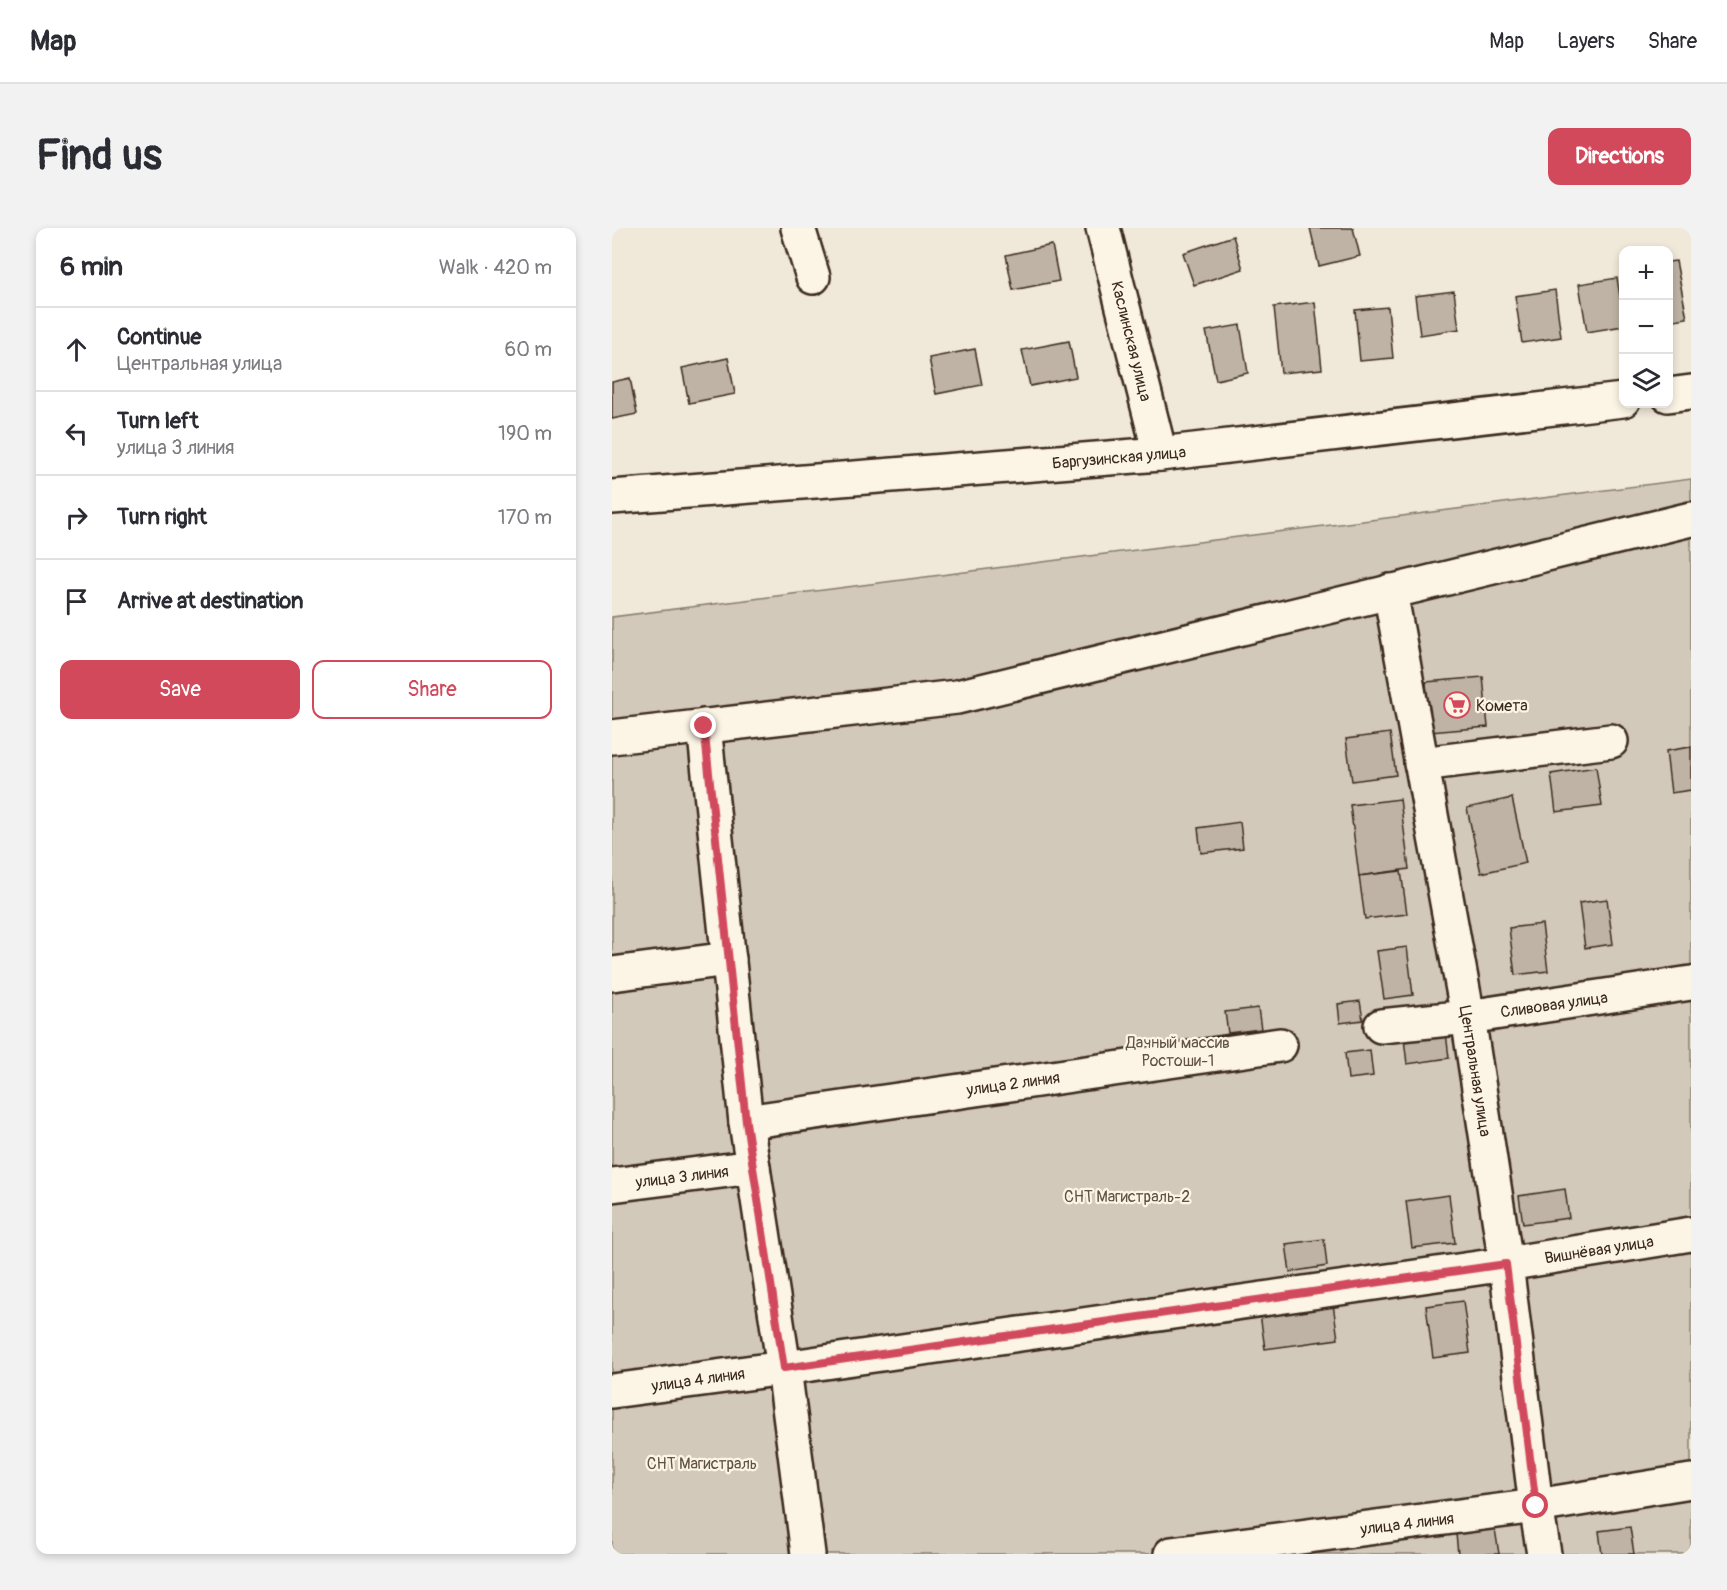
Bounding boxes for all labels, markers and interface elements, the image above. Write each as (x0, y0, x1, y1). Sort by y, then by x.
text: Map (30, 24, 76, 59)
text: Map (1489, 28, 1524, 55)
text: Layers (1557, 28, 1615, 55)
text: Share (1648, 28, 1697, 55)
button: Directions (1548, 128, 1691, 185)
text: Find us (36, 130, 162, 182)
map controls (1619, 246, 1673, 408)
button: + (1619, 246, 1673, 300)
text: 6 min (60, 251, 123, 283)
text: Walk · 420 m (439, 255, 552, 280)
street label: Каслинская улица (1106, 279, 1156, 403)
button: − (1619, 300, 1673, 354)
text: Continue (117, 323, 201, 351)
icon: ahead (60, 333, 93, 366)
text: 60 m (505, 337, 552, 362)
text: Центральная улица (117, 351, 282, 376)
button: layers (1619, 354, 1673, 408)
text: Turn left (117, 407, 199, 435)
icon: left (60, 417, 93, 450)
text: 190 m (498, 421, 552, 446)
text: улица 3 линия (117, 435, 234, 460)
street label: Баргузинская улица (1051, 442, 1187, 474)
icon: right (60, 501, 93, 534)
text: Turn right (117, 503, 207, 531)
text: 170 m (498, 505, 552, 530)
icon: arrive (60, 585, 93, 618)
text: Arrive at destination (117, 587, 303, 615)
button: Save (60, 660, 300, 719)
button: Share (312, 660, 552, 719)
supermarket icon: Комета (1442, 690, 1472, 720)
place label: Комета (1476, 696, 1528, 716)
route end (690, 712, 716, 738)
street label: Сливовая улица (1499, 988, 1609, 1022)
street label: Центральная улица (1455, 1004, 1495, 1138)
park label: Дачный массив Ростоши-1 (1125, 1033, 1230, 1071)
street label: улица 2 линия (964, 1068, 1061, 1101)
street label: улица 3 линия (633, 1161, 730, 1193)
park label: СНТ Магистраль-2 (1064, 1187, 1190, 1207)
street label: Вишнёвая улица (1543, 1231, 1655, 1268)
street label: улица 4 линия (649, 1364, 746, 1397)
park label: СНТ Магистраль (647, 1454, 757, 1474)
route start (1522, 1492, 1548, 1518)
street label: улица 4 линия (1358, 1508, 1455, 1540)

